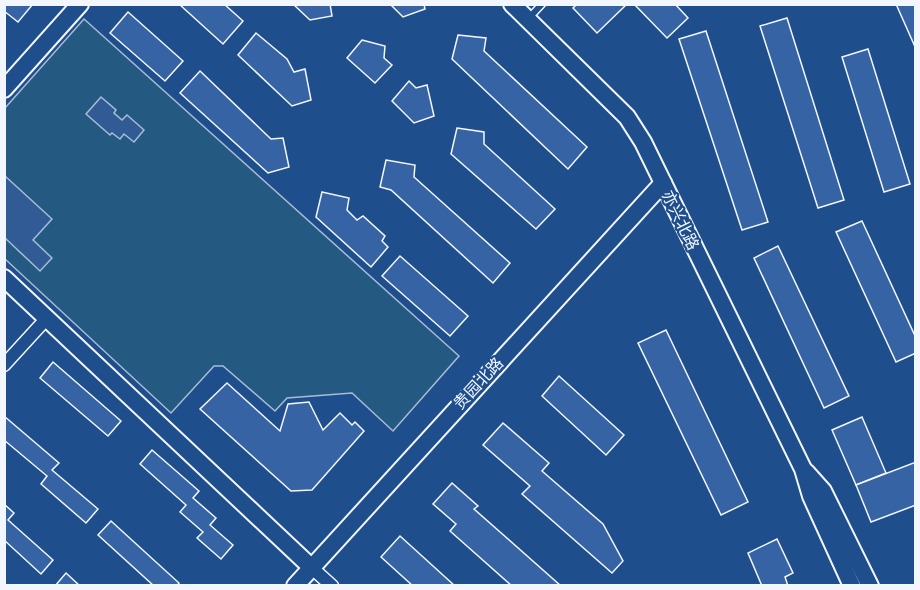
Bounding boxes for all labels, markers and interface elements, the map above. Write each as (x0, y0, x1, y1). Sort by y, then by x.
street label: 亦兴北路 (658, 187, 703, 253)
street label: 贵园北路 (450, 353, 507, 413)

